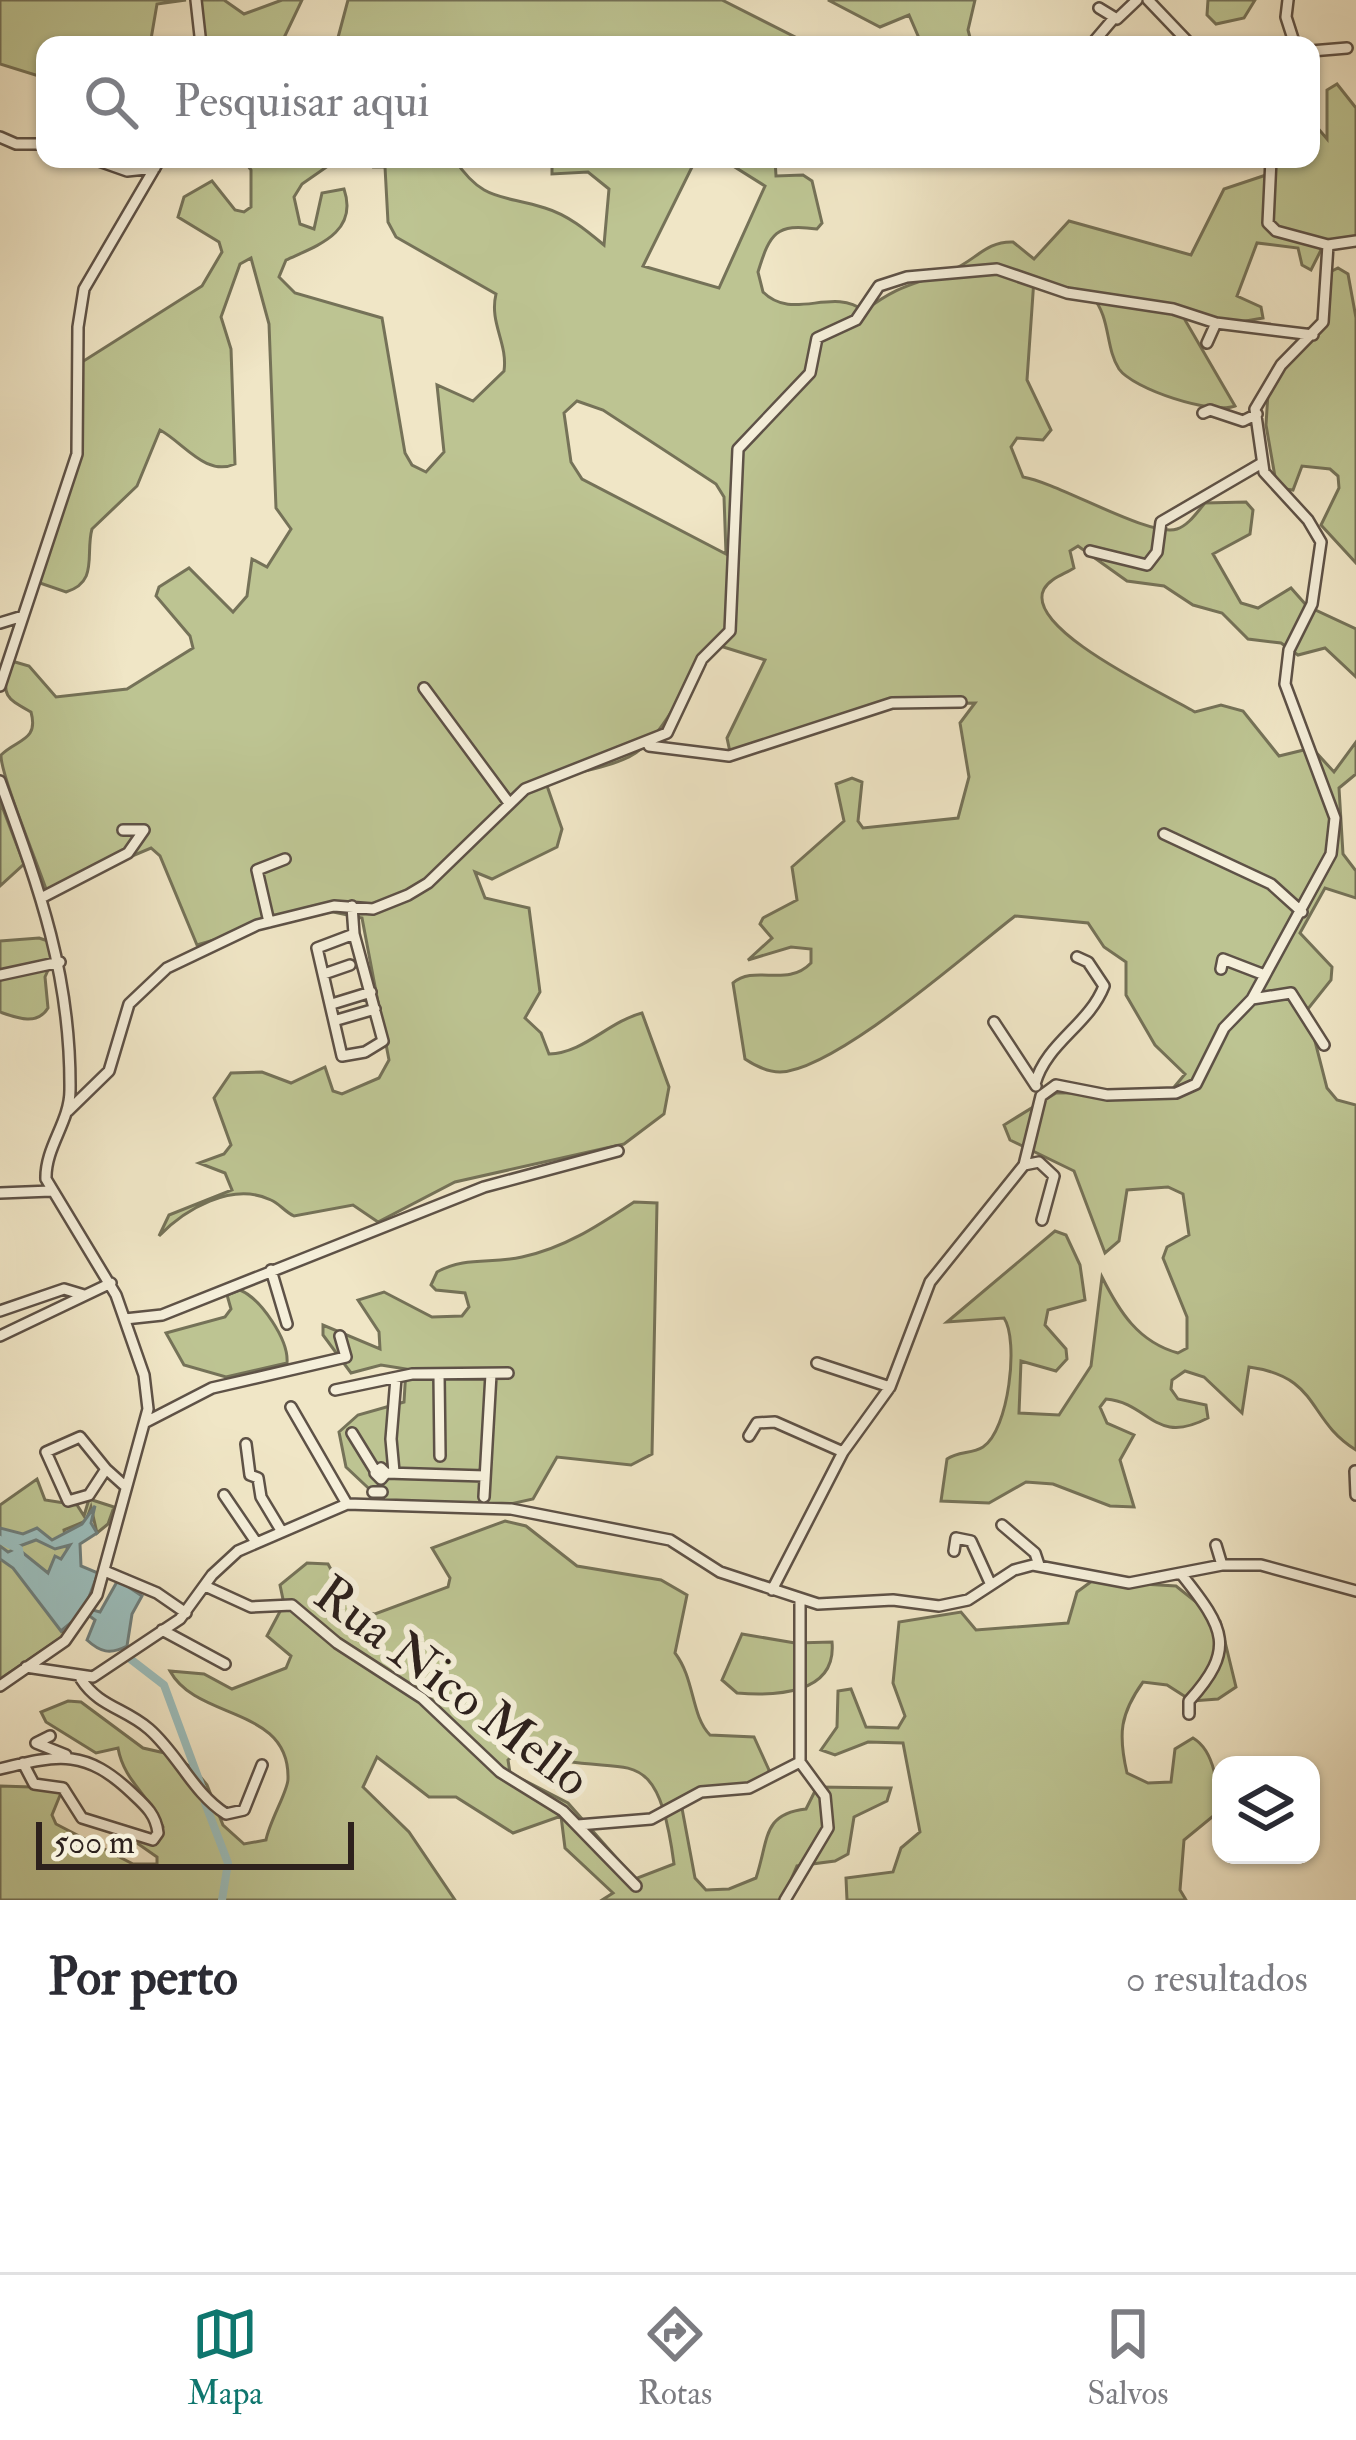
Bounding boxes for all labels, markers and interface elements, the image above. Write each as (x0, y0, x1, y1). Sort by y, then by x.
search box (36, 36, 1320, 168)
icon: search (78, 69, 144, 135)
text: Pesquisar aqui (174, 74, 430, 130)
street label: Rua Nico Mello (301, 1562, 602, 1811)
map controls (1212, 1756, 1320, 1864)
button: layers (1212, 1756, 1320, 1864)
scale bar (36, 1816, 354, 1869)
text: 500 m (54, 1822, 135, 1863)
text: Por perto (48, 1946, 238, 2010)
text: 0 resultados (1126, 1954, 1308, 2003)
tab: Mapa (187, 2301, 263, 2414)
tab: Rotas (638, 2301, 712, 2414)
tab: Salvos (1087, 2301, 1169, 2414)

